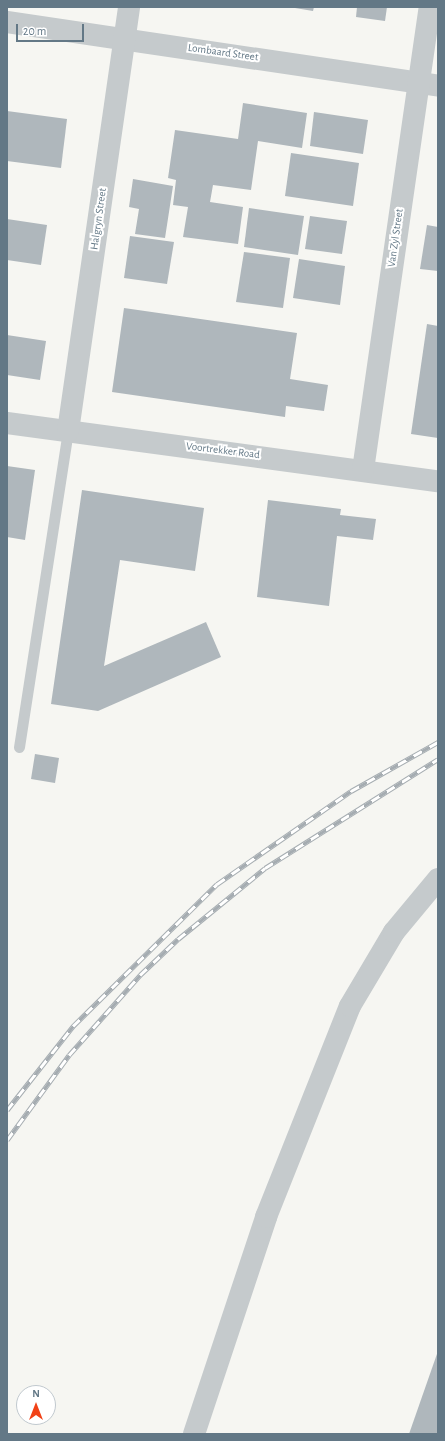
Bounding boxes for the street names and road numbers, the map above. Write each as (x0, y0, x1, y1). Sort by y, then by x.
street label: Lombaard Street (187, 42, 259, 64)
street label: Halgryn Street (88, 187, 110, 251)
street label: Van Zyl Street (385, 208, 407, 268)
street label: Voortrekker Road (185, 440, 261, 462)

